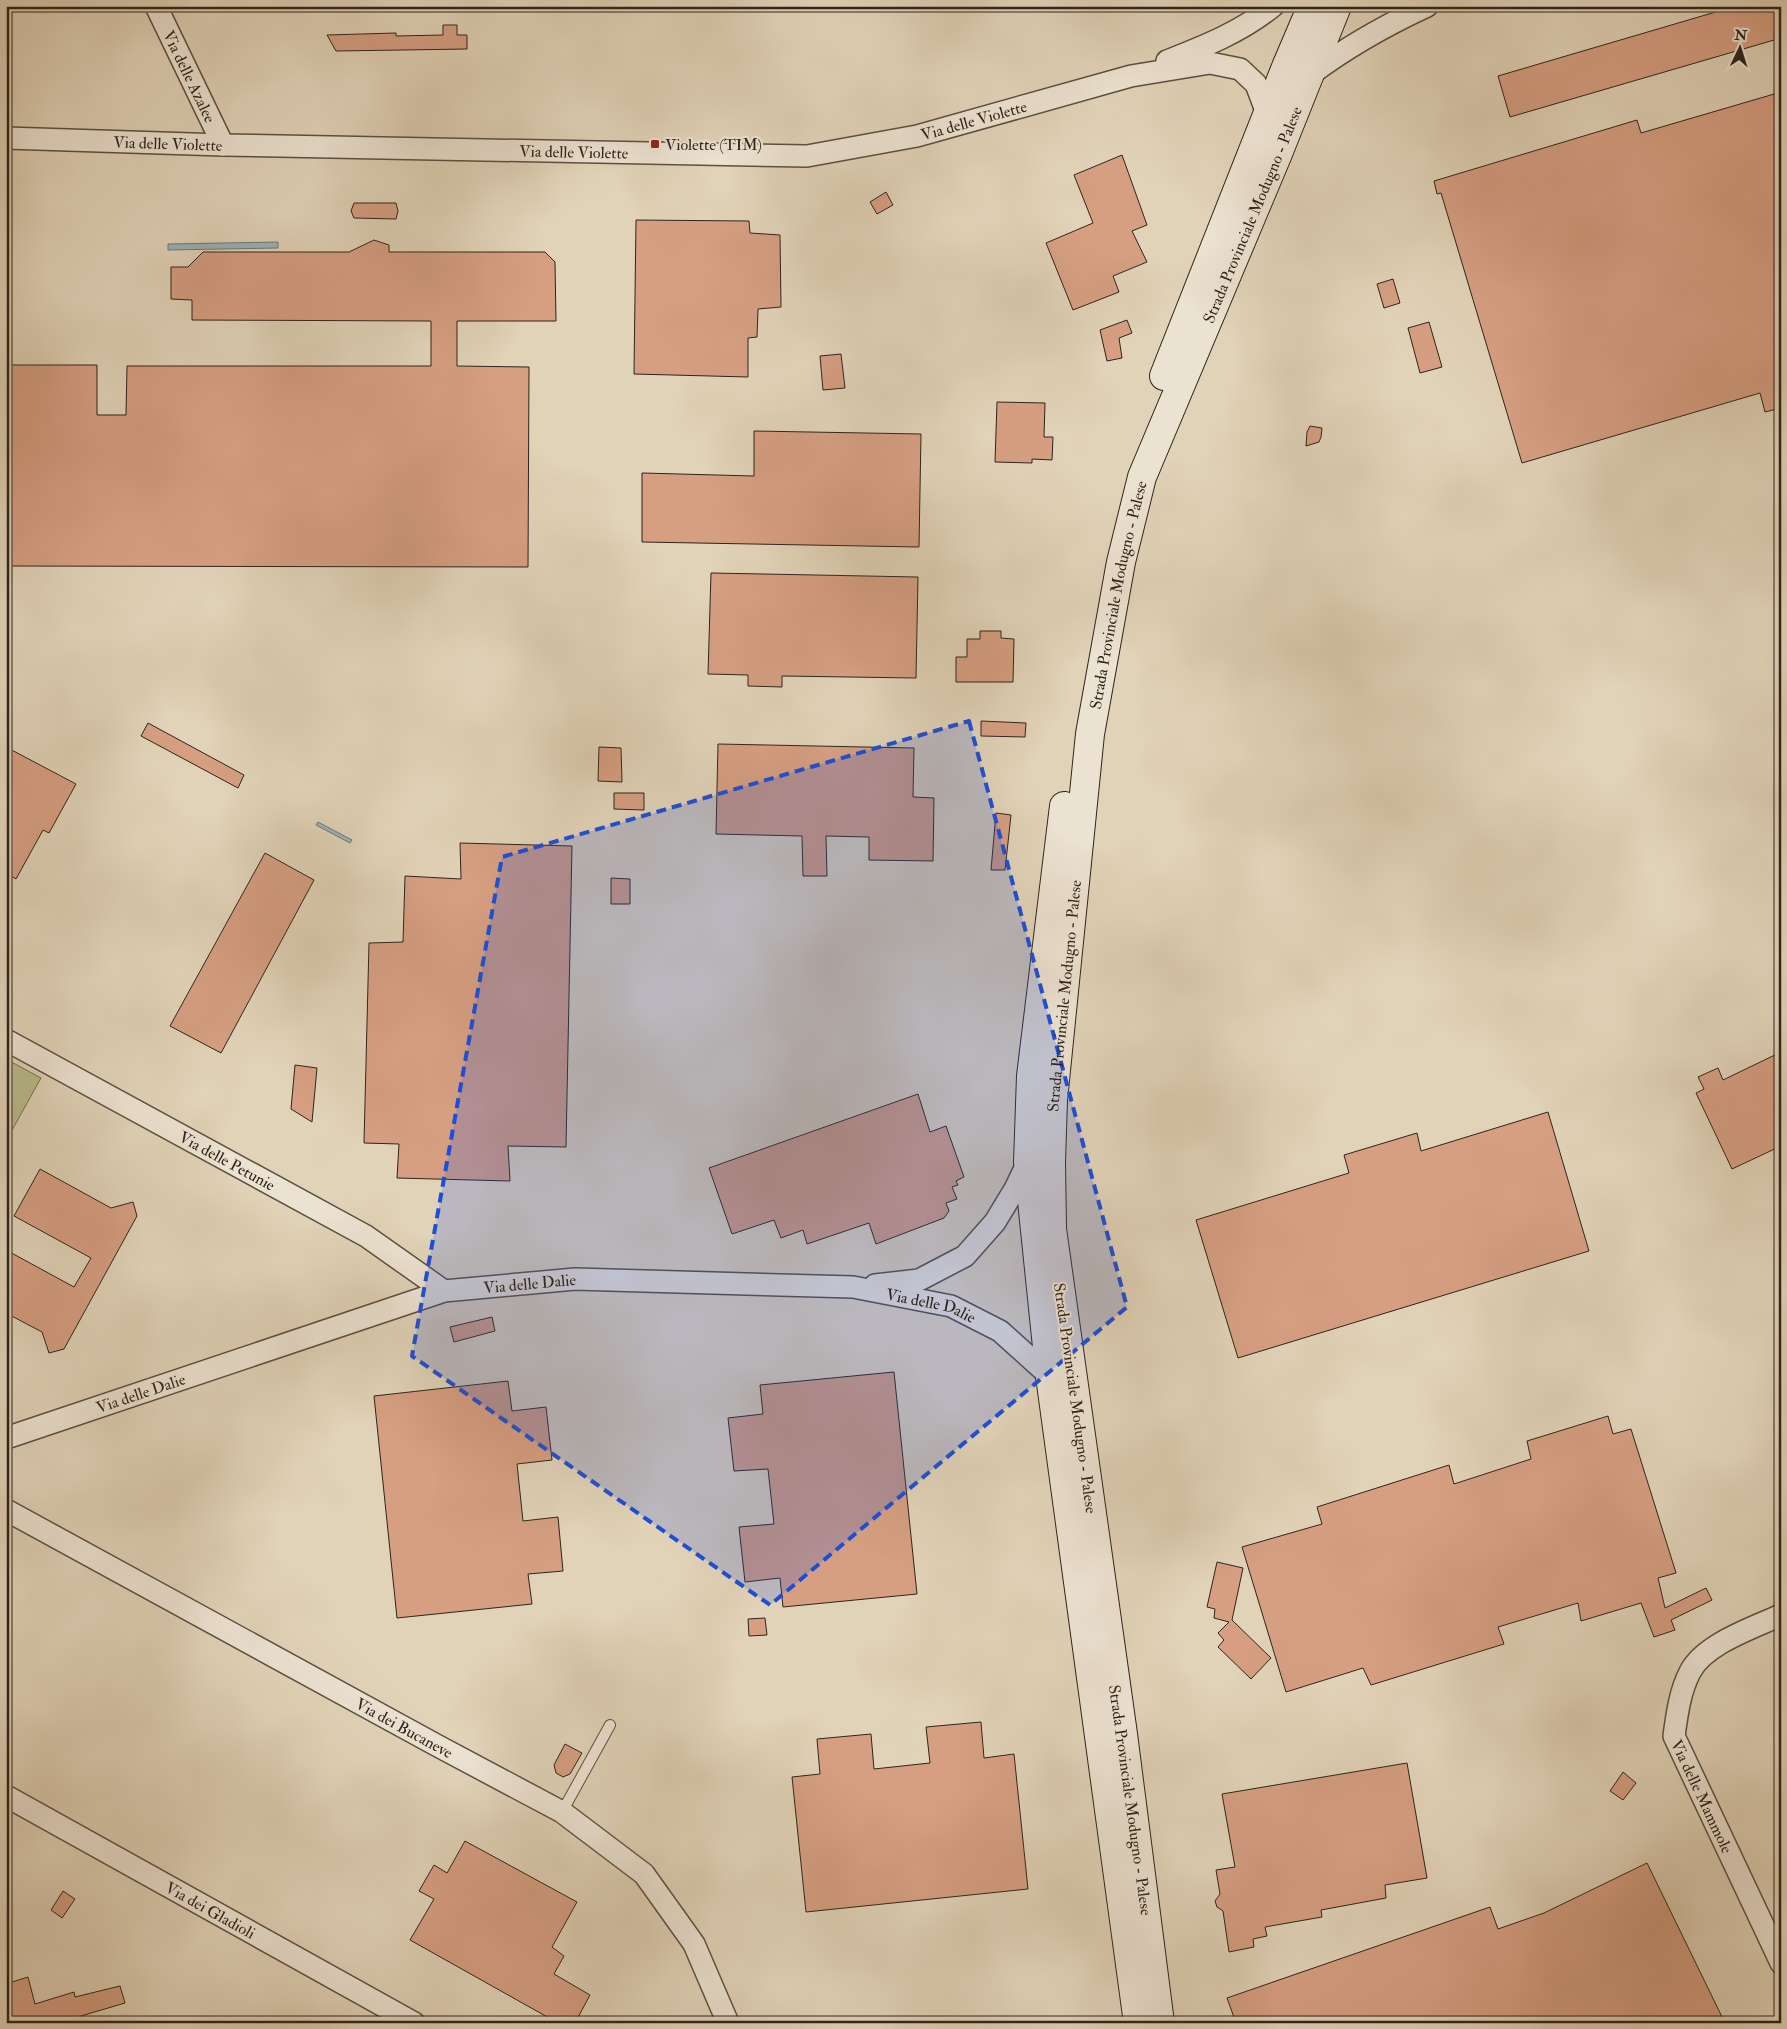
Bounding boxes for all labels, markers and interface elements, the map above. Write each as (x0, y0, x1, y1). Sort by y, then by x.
north arrow (1714, 22, 1764, 72)
street label: Via delle Azalee (158, 27, 220, 126)
text: N (1733, 27, 1748, 44)
street label: Via delle Violette (919, 97, 1030, 145)
street label: Strada Provinciale Modugno - Palese (1199, 104, 1307, 326)
street label: Via delle Violette (113, 132, 223, 156)
place label: Violette (TIM) (665, 135, 762, 155)
marker: Violette (TIM) (649, 138, 661, 150)
street label: Via delle Violette (519, 142, 629, 164)
street label: Strada Provinciale Modugno - Palese (1086, 479, 1152, 711)
street label: Strada Provinciale Modugno - Palese (1044, 879, 1086, 1112)
street label: Via delle Petunie (175, 1127, 279, 1196)
street label: Via delle Dalie (483, 1270, 577, 1298)
street label: Strada Provinciale Modugno - Palese (1049, 1282, 1101, 1515)
street label: Via delle Dalie (884, 1285, 979, 1328)
street label: Via delle Dalie (94, 1369, 188, 1418)
street label: Strada Provinciale Modugno - Palese (1104, 1684, 1156, 1917)
street label: Via dei Bucaneve (352, 1694, 456, 1763)
street label: Via delle Mammole (1666, 1736, 1737, 1857)
street label: Via dei Gladioli (161, 1878, 258, 1944)

